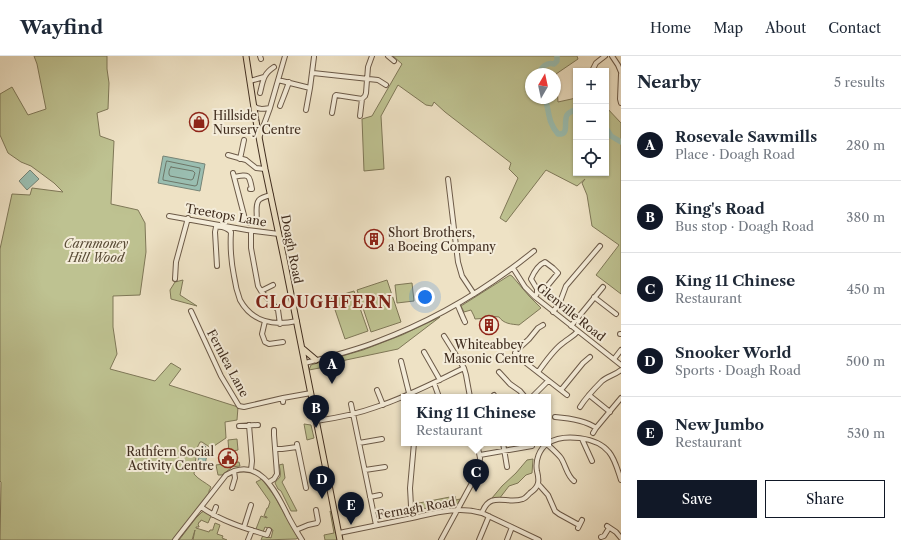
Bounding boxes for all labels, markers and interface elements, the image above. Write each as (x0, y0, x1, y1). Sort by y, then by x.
text: Wayfind (20, 16, 103, 39)
text: Home (650, 19, 691, 37)
text: Map (713, 19, 743, 37)
text: About (765, 19, 806, 37)
text: Contact (828, 19, 881, 37)
north arrow (525, 68, 561, 104)
map controls (573, 68, 609, 176)
button: + (573, 68, 609, 104)
text: Nearby (637, 72, 701, 92)
text: 5 results (834, 74, 885, 90)
button: − (573, 104, 609, 140)
place label: Hillside Nursery Centre (213, 108, 301, 137)
shop icon: Hillside Nursery Centre (188, 111, 210, 133)
text: Rosevale Sawmills (675, 127, 817, 146)
text: A (645, 137, 655, 153)
text: 280 m (846, 137, 885, 153)
button: locate (573, 140, 609, 176)
text: Place · Doagh Road (675, 146, 795, 162)
text: King's Road (675, 199, 765, 218)
street label: Treetops Lane (184, 200, 268, 230)
text: B (645, 209, 655, 225)
text: 380 m (846, 209, 885, 225)
street label: Doagh Road (278, 213, 306, 286)
text: Bus stop · Doagh Road (675, 218, 814, 234)
place label: Short Brothers, a Boeing Company (388, 225, 496, 254)
building icon: Short Brothers, a Boeing Company (363, 228, 385, 250)
park label: Carnmoney Hill Wood (64, 236, 128, 265)
text: King 11 Chinese (675, 271, 795, 290)
street label: Glenville Road (534, 280, 609, 345)
text: C (645, 281, 655, 297)
text: 450 m (847, 281, 885, 297)
your location (415, 287, 435, 307)
text: Restaurant (675, 290, 742, 306)
district label: CLOUGHFERN (255, 292, 393, 312)
building icon: Whiteabbey Masonic Centre (478, 314, 500, 336)
street label: Fernlea Lane (204, 327, 252, 400)
place label: Whiteabbey Masonic Centre (444, 337, 535, 366)
text: Snooker World (675, 343, 792, 362)
pin: A (319, 351, 345, 384)
text: D (644, 353, 656, 369)
text: 500 m (846, 353, 885, 369)
text: Sports · Doagh Road (675, 362, 801, 378)
popup (401, 394, 551, 446)
pin: B (303, 395, 329, 428)
text: King 11 Chinese (416, 403, 536, 422)
text: New Jumbo (675, 415, 764, 434)
text: Restaurant (416, 422, 483, 438)
text: E (645, 425, 655, 441)
text: 530 m (847, 425, 885, 441)
text: Restaurant (675, 434, 742, 450)
place label: Rathfern Social Activity Centre (126, 444, 214, 473)
public building icon: Rathfern Social Activity Centre (217, 447, 239, 469)
pin: C (463, 459, 489, 492)
pin: D (309, 466, 335, 499)
button: Save (637, 480, 757, 518)
button: Share (765, 480, 885, 518)
pin: E (338, 492, 364, 525)
street label: Fernagh Road (375, 494, 457, 522)

